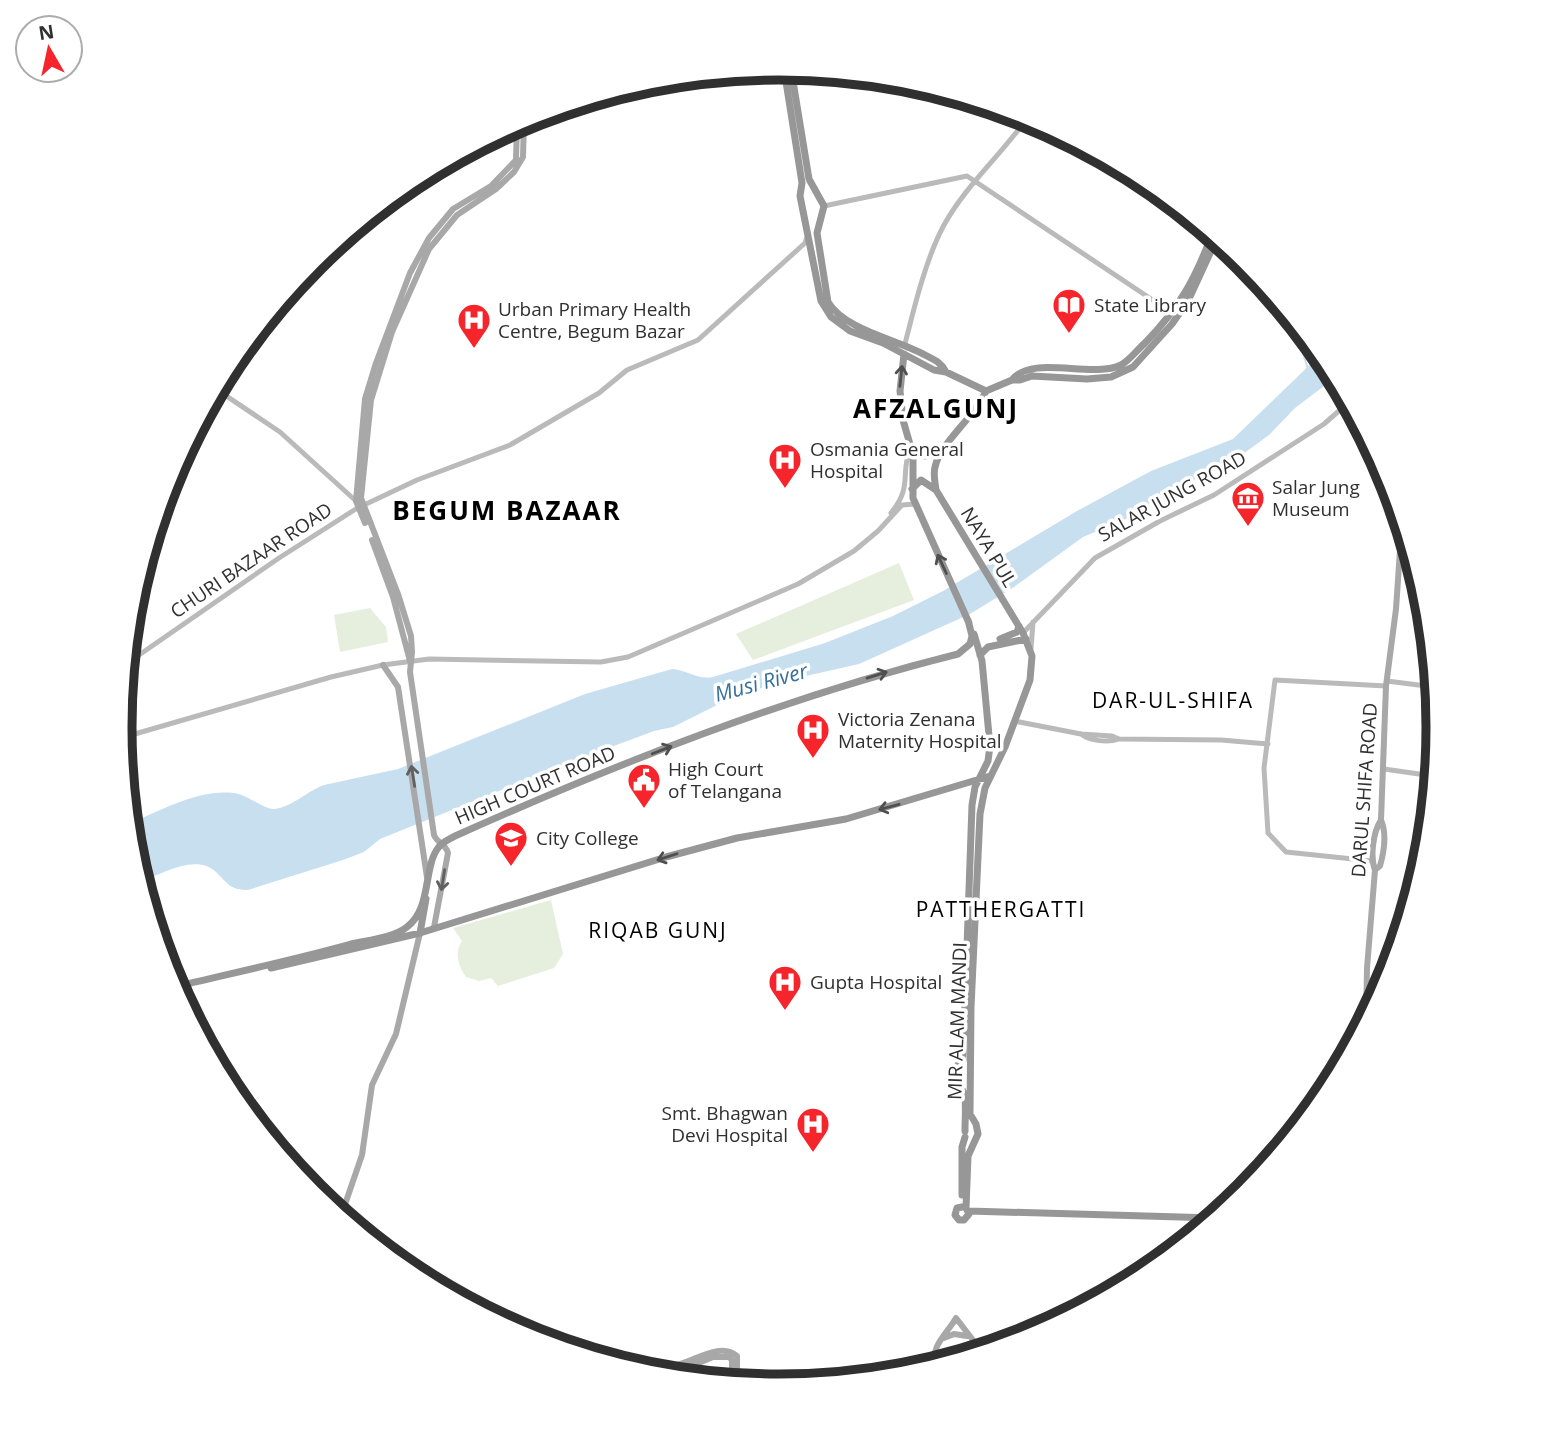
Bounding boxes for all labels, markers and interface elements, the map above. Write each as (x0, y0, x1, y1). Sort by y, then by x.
north arrow (14, 14, 84, 84)
text: N (37, 18, 56, 46)
library icon: State Library (1050, 286, 1088, 335)
place label: State Library (1094, 292, 1207, 318)
place label: Urban Primary Health Centre, Begum Bazar (498, 296, 691, 344)
hospital icon: Urban Primary Health Centre, Begum Bazar (455, 301, 493, 350)
one-way arrow (895, 365, 908, 388)
district label: AFZALGUNJ (853, 390, 1019, 426)
place label: Osmania General Hospital (810, 436, 964, 484)
hospital icon: Osmania General Hospital (766, 441, 804, 490)
street label: SALAR JUNG ROAD (1093, 445, 1251, 547)
place label: Salar Jung Museum (1272, 474, 1360, 522)
museum icon: Salar Jung Museum (1229, 479, 1267, 528)
district label: BEGUM BAZAAR (392, 492, 622, 528)
street label: CHURI BAZAAR ROAD (165, 496, 337, 624)
street label: NAYA PUL (955, 502, 1023, 592)
one-way arrow (935, 554, 948, 575)
water label: Musi River (711, 656, 811, 708)
one-way arrow (865, 668, 887, 681)
district label: DAR-UL-SHIFA (1092, 686, 1254, 714)
street label: DARUL SHIFA ROAD (1345, 702, 1383, 878)
place label: Victoria Zenana Maternity Hospital (838, 706, 1002, 754)
hospital icon: Victoria Zenana Maternity Hospital (794, 711, 832, 760)
street label: HIGH COURT ROAD (451, 739, 619, 831)
one-way arrow (650, 743, 672, 756)
place label: High Court of Telangana (668, 756, 782, 804)
public building icon: High Court of Telangana (625, 761, 663, 810)
one-way arrow (406, 765, 419, 788)
one-way arrow (878, 801, 901, 814)
school or university icon: City College (492, 819, 530, 868)
place label: City College (536, 825, 639, 851)
one-way arrow (657, 852, 679, 864)
one-way arrow (436, 868, 449, 891)
district label: PATTHERGATTI (916, 895, 1086, 923)
district label: RIQAB GUNJ (588, 916, 728, 944)
street label: MIR ALAM MANDI (941, 942, 973, 1100)
hospital icon: Gupta Hospital (766, 963, 804, 1012)
place label: Gupta Hospital (810, 969, 942, 995)
place label: Smt. Bhagwan Devi Hospital (662, 1100, 788, 1148)
hospital icon: Smt. Bhagwan Devi Hospital (794, 1105, 832, 1154)

